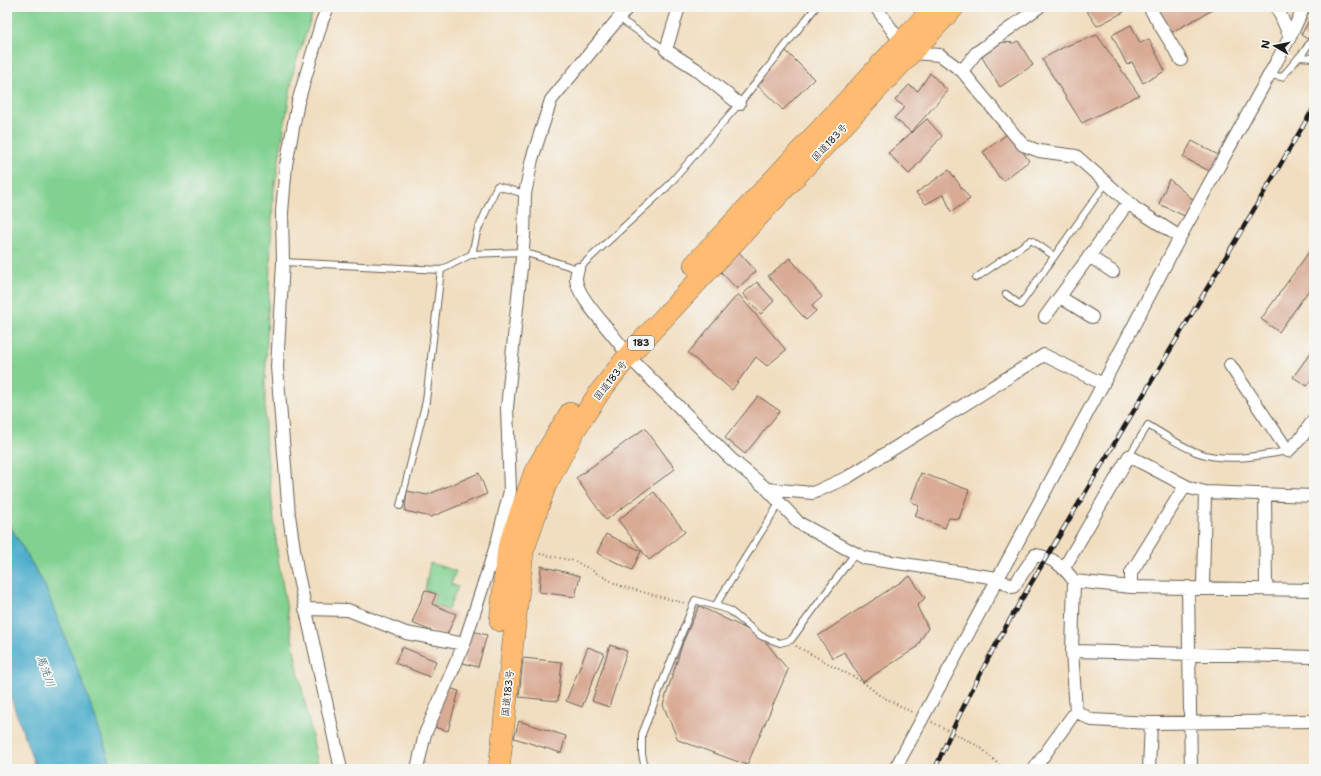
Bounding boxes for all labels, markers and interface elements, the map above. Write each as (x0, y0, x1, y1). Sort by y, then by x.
north arrow (1255, 26, 1295, 66)
text: N (1258, 39, 1274, 50)
street label: 国道183号 (808, 121, 850, 164)
road number: 183 (628, 336, 654, 350)
street label: 国道183号 (591, 358, 630, 403)
water label: 馬洗川 (33, 653, 58, 689)
street label: 国道183号 (499, 669, 516, 717)

